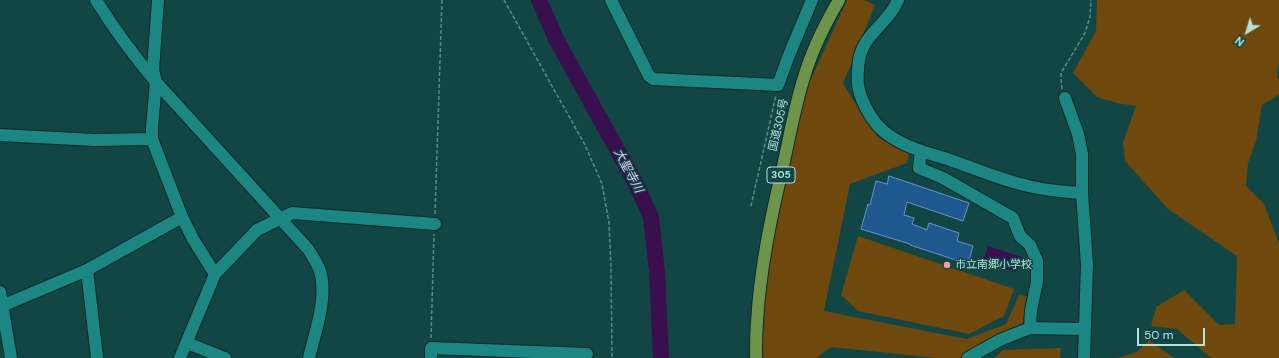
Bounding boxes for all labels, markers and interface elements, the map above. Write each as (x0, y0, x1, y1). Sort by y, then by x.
north arrow (1227, 12, 1267, 52)
text: N (1232, 33, 1247, 49)
street label: 国道305号 (767, 97, 791, 153)
water label: 大聖寺川 (610, 146, 646, 196)
road number: 305 (767, 167, 795, 183)
place label: 市立南郷小学校 (955, 258, 1032, 272)
marker: 市立南郷小学校 (942, 260, 952, 270)
scale bar (1139, 320, 1207, 346)
text: 50 m (1144, 327, 1173, 343)

